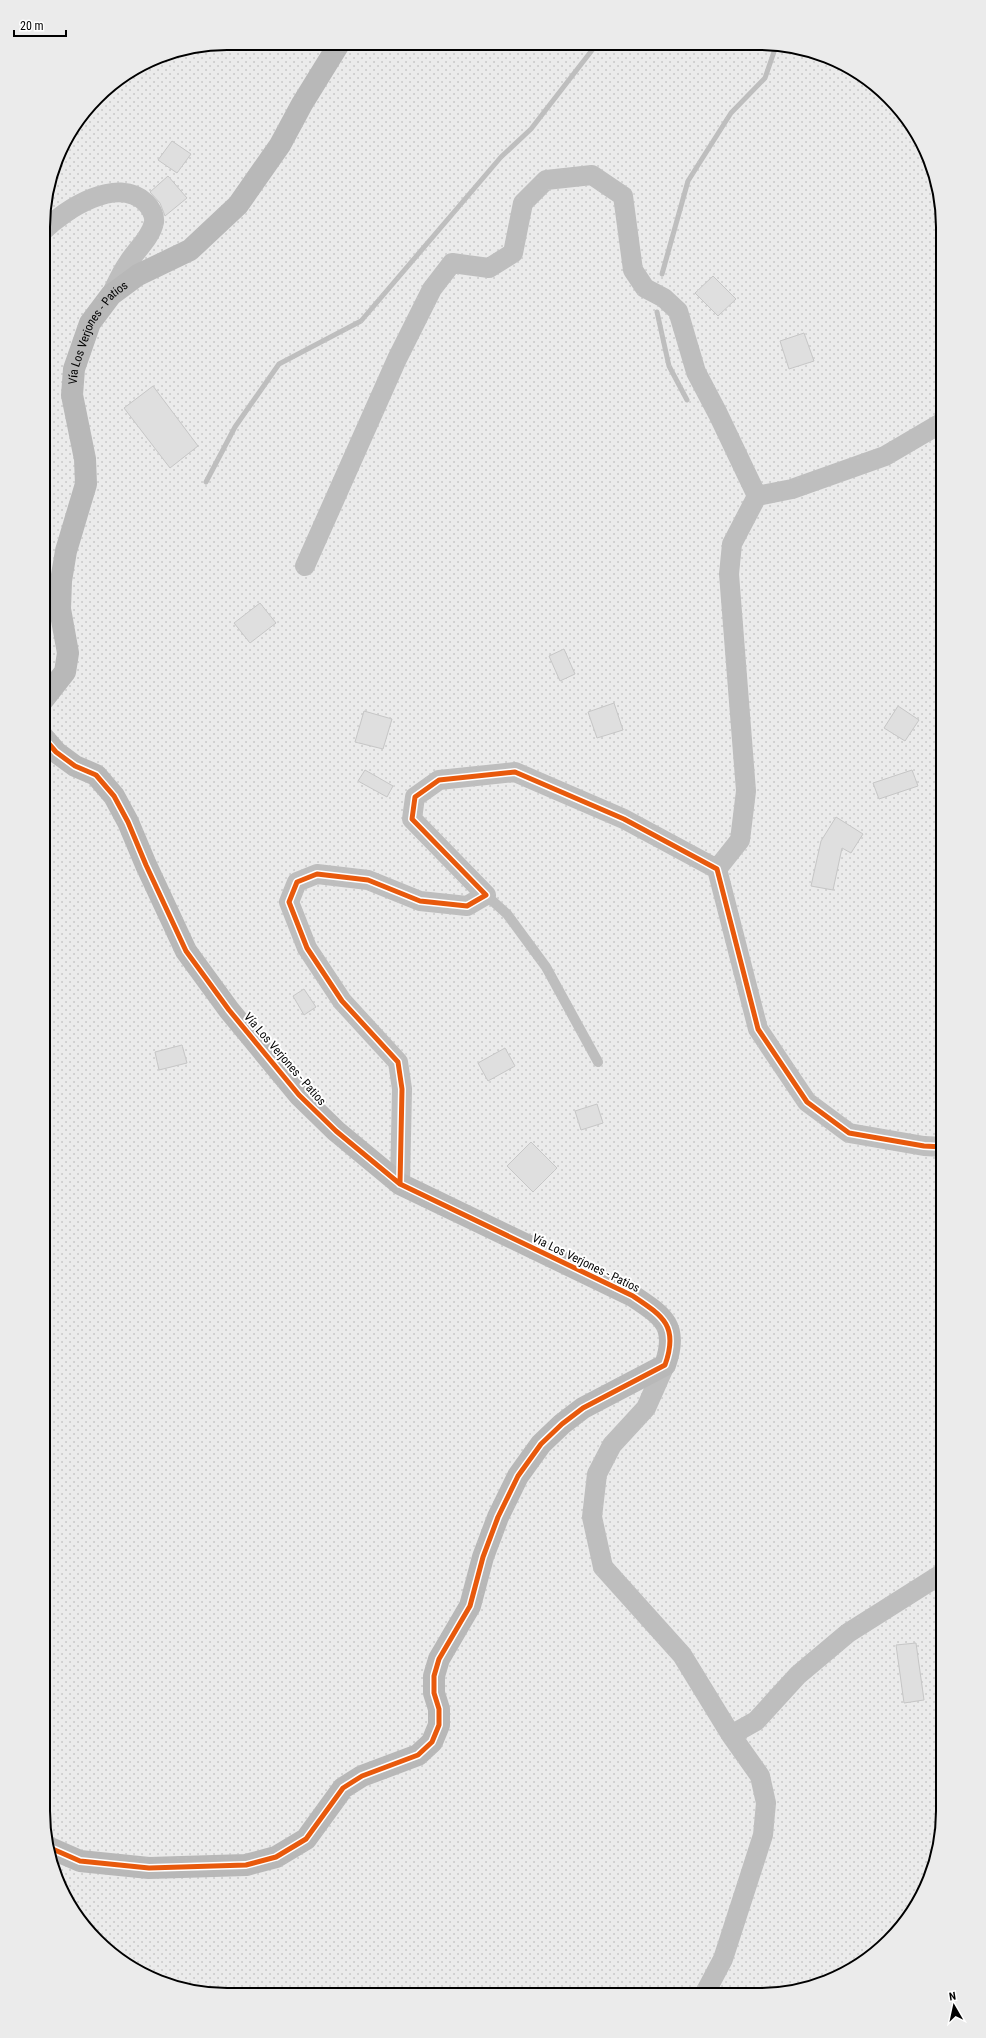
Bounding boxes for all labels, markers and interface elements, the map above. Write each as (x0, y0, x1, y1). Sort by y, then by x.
scale bar (14, 12, 66, 38)
text: 20 m (20, 19, 44, 33)
street label: Vía Los Verjones - Patios (66, 278, 130, 385)
street label: Vía Los Verjones - Patios (241, 1010, 329, 1108)
street label: Vía Los Verjones - Patios (530, 1231, 642, 1295)
north arrow (934, 1986, 974, 2026)
text: N (948, 1990, 957, 2004)

